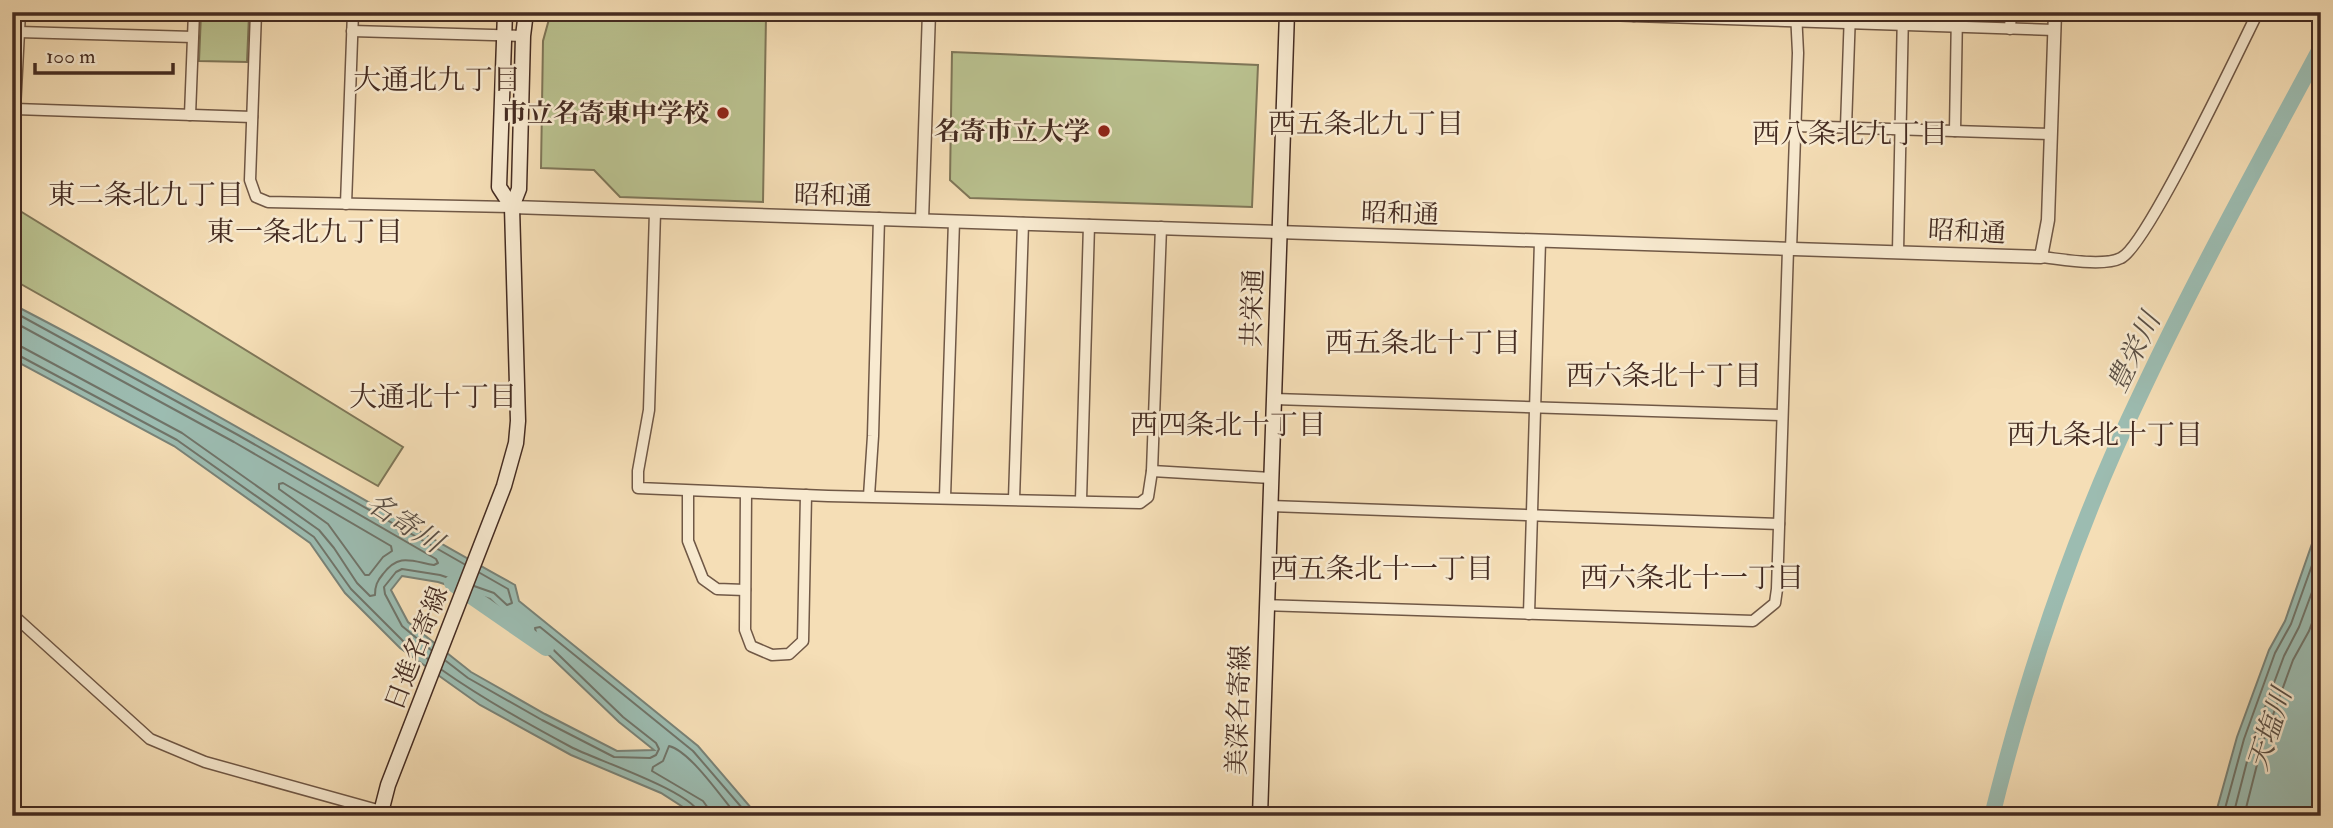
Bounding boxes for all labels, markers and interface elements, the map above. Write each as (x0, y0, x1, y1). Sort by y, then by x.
scale bar (35, 32, 173, 76)
text: 100 m (46, 43, 96, 70)
district label: 大通北九丁目 (353, 63, 521, 98)
place label: 市立名寄東中学校 (501, 98, 709, 130)
marker: 市立名寄東中学校 (715, 105, 731, 121)
district label: 西五条北九丁目 (1268, 107, 1464, 142)
place label: 名寄市立大学 (934, 116, 1090, 148)
district label: 西八条北九丁目 (1752, 117, 1948, 152)
marker: 名寄市立大学 (1096, 123, 1112, 139)
district label: 東二条北九丁目 (48, 178, 244, 213)
street label: 昭和通 (794, 179, 872, 213)
street label: 昭和通 (1360, 197, 1440, 231)
street label: 昭和通 (1927, 214, 2007, 250)
district label: 東一条北九丁目 (207, 215, 403, 250)
street label: 共栄通 (1236, 268, 1270, 348)
water label: 豊栄川 (2100, 305, 2170, 398)
district label: 西五条北十丁目 (1325, 326, 1521, 361)
district label: 西六条北十丁目 (1566, 359, 1762, 394)
district label: 大通北十丁目 (349, 380, 517, 415)
district label: 西四条北十丁目 (1130, 408, 1326, 443)
district label: 西九条北十丁目 (2007, 418, 2203, 453)
water label: 名寄川 (359, 486, 451, 562)
district label: 西五条北十一丁目 (1270, 552, 1494, 587)
district label: 西六条北十一丁目 (1580, 561, 1804, 596)
street label: 日進名寄線 (379, 582, 455, 715)
street label: 美深名寄線 (1221, 645, 1257, 776)
water label: 天塩川 (2241, 681, 2301, 775)

